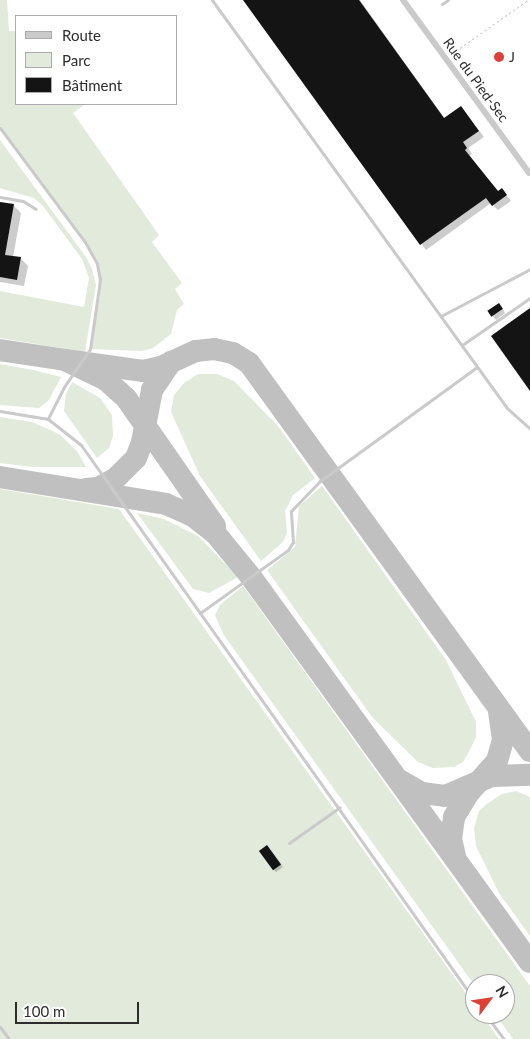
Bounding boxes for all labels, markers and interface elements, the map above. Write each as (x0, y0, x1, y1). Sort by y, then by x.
legend (15, 15, 178, 105)
text: Route (62, 26, 101, 44)
street label: Rue du Pied-Sec (440, 34, 512, 126)
place label: J (509, 49, 515, 65)
text: Parc (62, 51, 91, 69)
marker: J (493, 51, 505, 63)
text: Bâtiment (62, 76, 122, 94)
north arrow (465, 974, 515, 1024)
text: N (492, 983, 512, 1001)
scale bar (18, 992, 141, 1024)
text: 100 m (23, 1002, 65, 1020)

